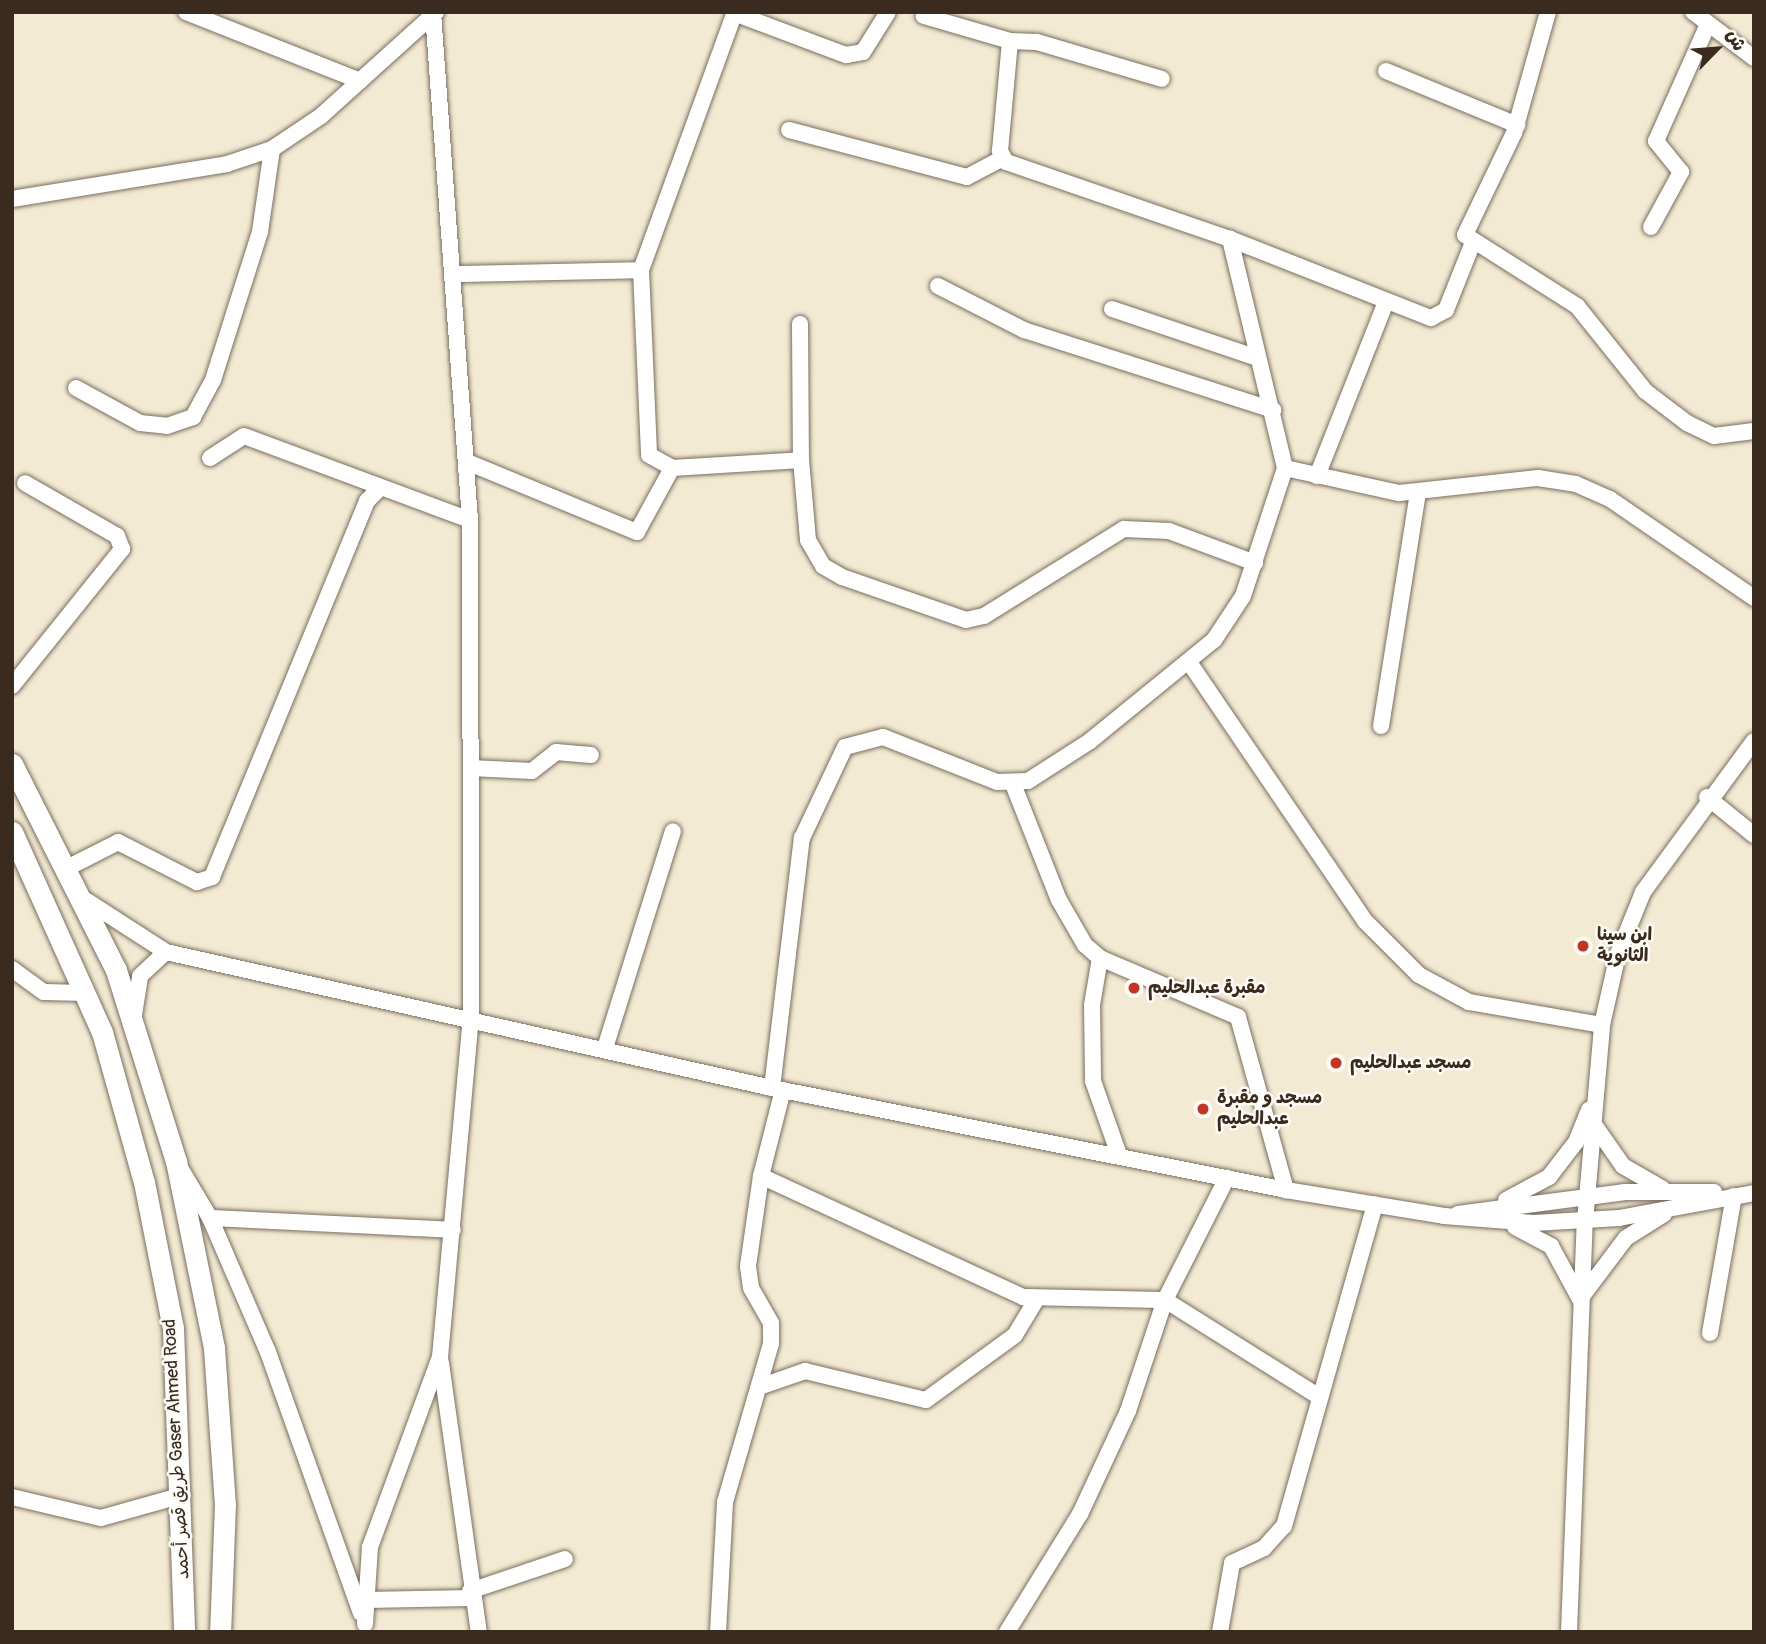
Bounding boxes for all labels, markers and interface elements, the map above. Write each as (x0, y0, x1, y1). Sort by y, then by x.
north arrow (1682, 14, 1752, 84)
text: ش (1721, 26, 1751, 55)
place label: ابن سينا الثانوية (1597, 925, 1652, 968)
marker: ابن سينا الثانوية (1575, 938, 1591, 954)
place label: مقبرة عبدالحليم (1148, 977, 1265, 999)
marker: مقبرة عبدالحليم (1126, 980, 1142, 996)
place label: مسجد عبدالحليم (1350, 1052, 1472, 1074)
marker: مسجد عبدالحليم (1328, 1055, 1344, 1071)
place label: مسجد و مقبرة عبدالحليم (1217, 1088, 1322, 1130)
marker: مسجد و مقبرة عبدالحليم (1195, 1101, 1211, 1117)
street label: طريق قصر أحمد Gaser Ahmed Road (159, 1318, 195, 1580)

